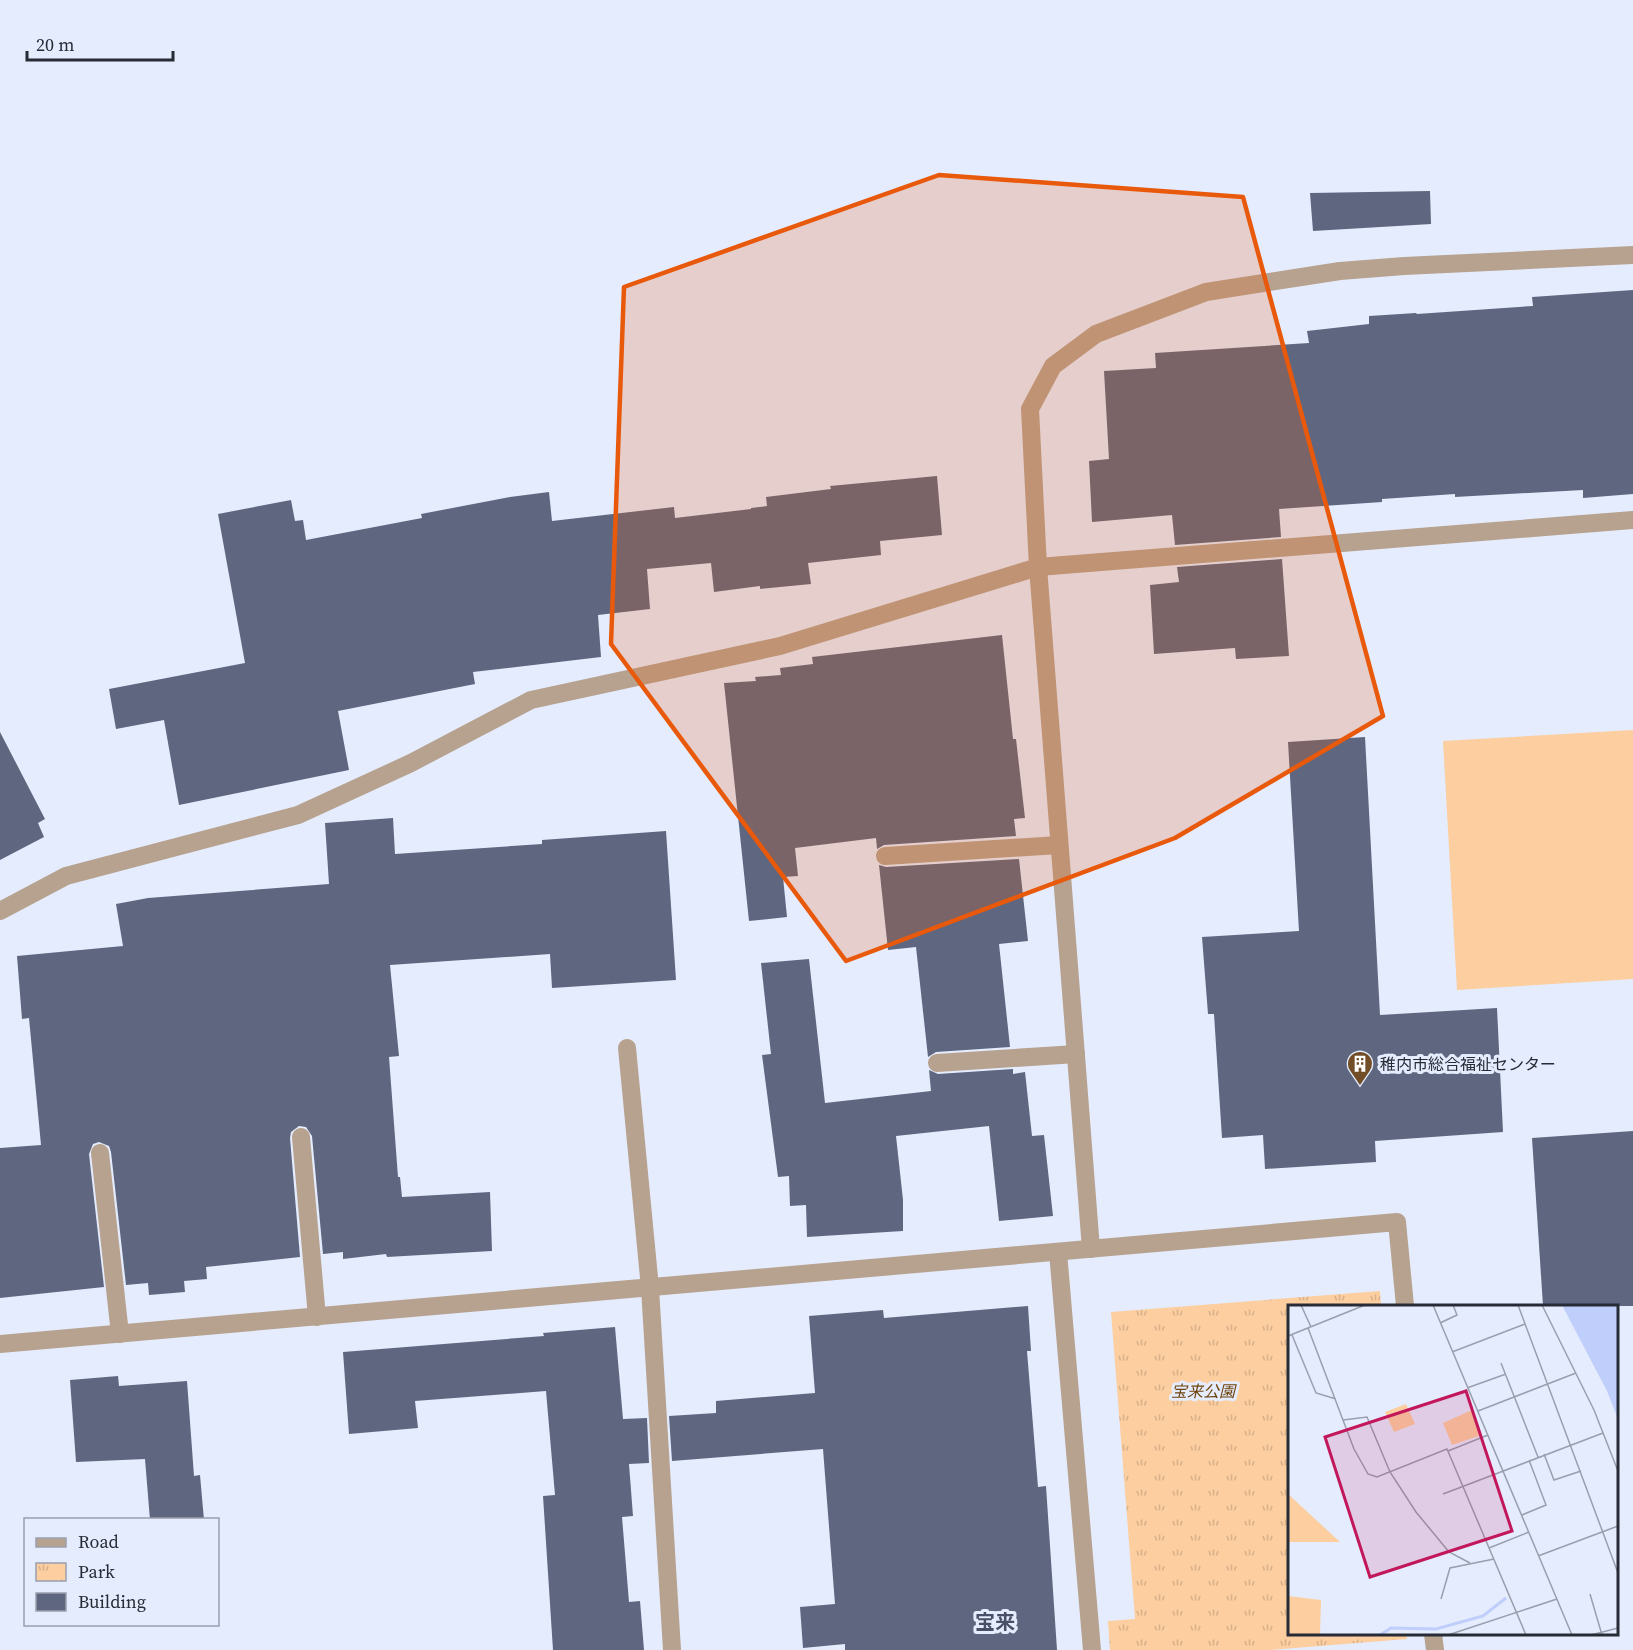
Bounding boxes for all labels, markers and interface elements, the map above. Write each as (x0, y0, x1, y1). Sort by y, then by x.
scale bar (27, 24, 172, 62)
text: 20 m (36, 32, 74, 57)
building icon: 稚内市総合福祉センター (1345, 1049, 1375, 1087)
place label: 稚内市総合福祉センター (1380, 1053, 1556, 1075)
inset map (1288, 1305, 1618, 1635)
park label: 宝来公園 (1171, 1380, 1237, 1402)
legend (24, 1518, 219, 1626)
text: Road (78, 1529, 119, 1554)
text: Park (78, 1559, 115, 1584)
text: Building (78, 1589, 146, 1614)
district label: 宝来 (975, 1608, 1015, 1636)

